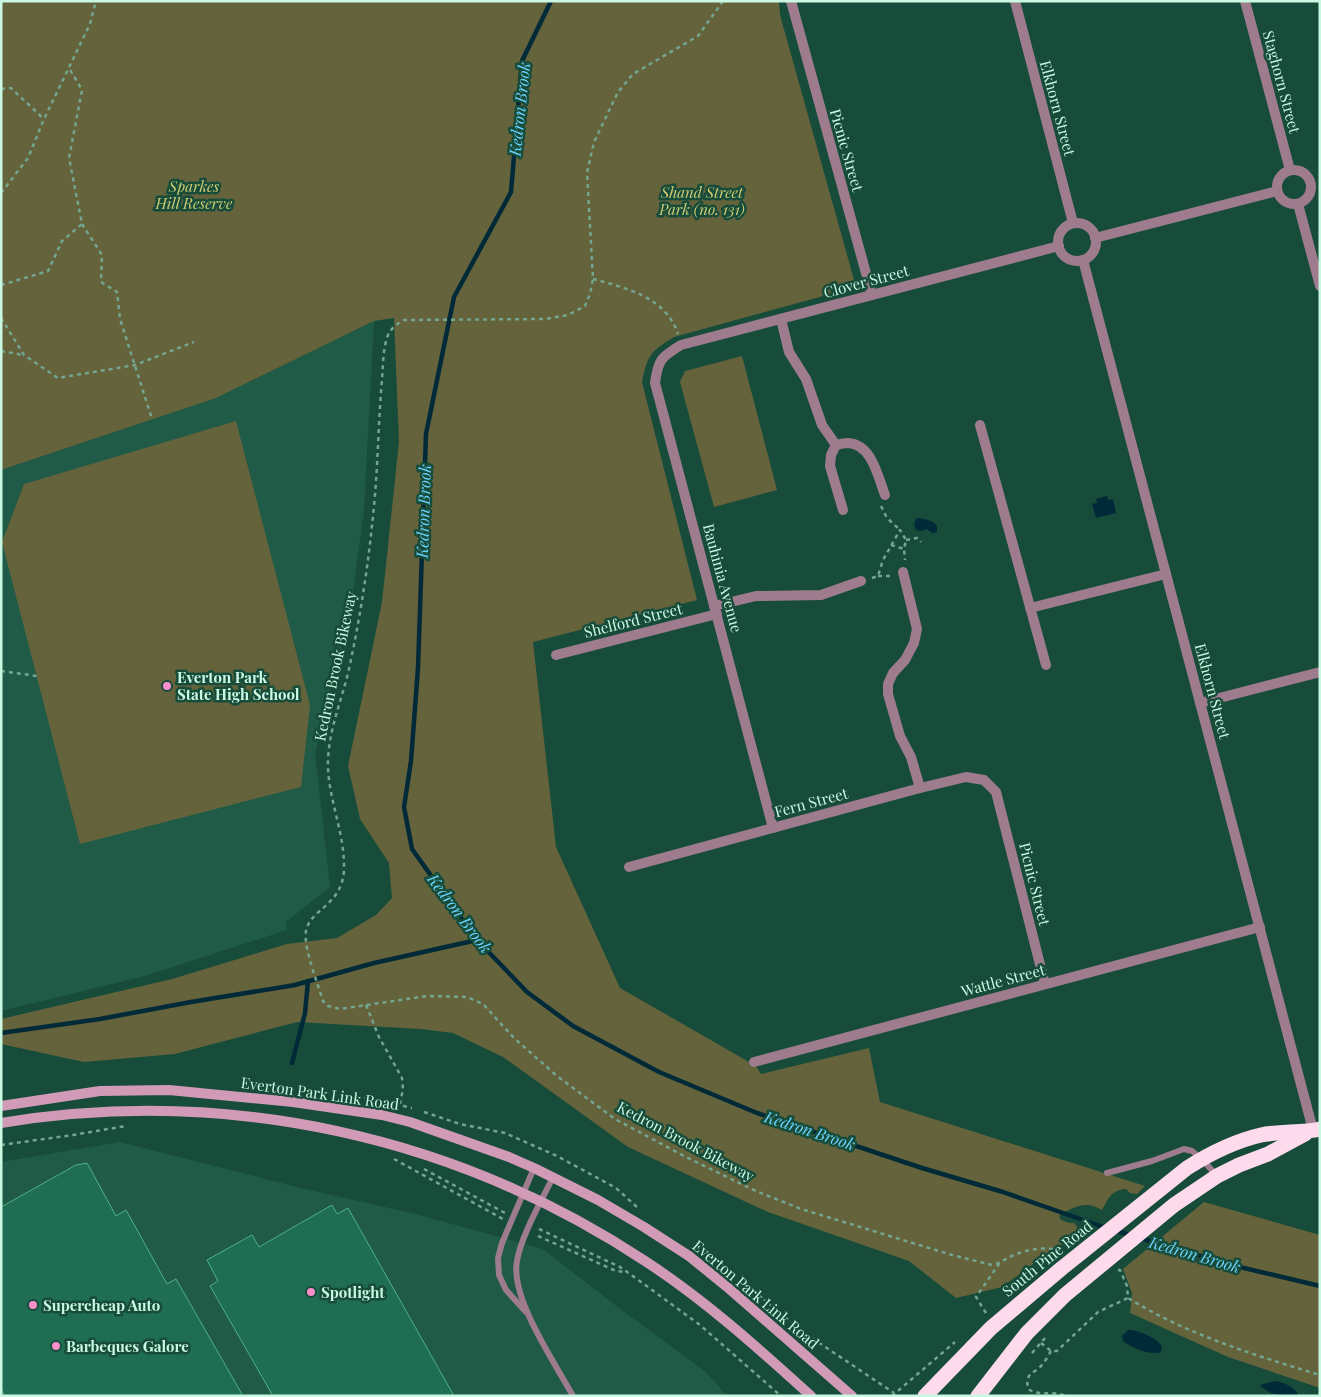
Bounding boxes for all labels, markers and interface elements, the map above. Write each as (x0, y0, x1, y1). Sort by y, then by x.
street label: Staghorn Street (1259, 28, 1305, 136)
street label: Elkhorn Street (1036, 58, 1081, 159)
water label: Kedron Brook (504, 61, 534, 158)
street label: Picnic Street (826, 106, 869, 194)
park label: Sparkes Hill Reserve (155, 176, 233, 213)
park label: Shand Street Park (no. 131) (658, 182, 745, 219)
street label: Clover Street (821, 260, 912, 302)
water label: Kedron Brook (411, 464, 435, 559)
street label: Bauhinia Avenue (699, 521, 747, 635)
street label: Kedron Brook Bikeway (309, 589, 361, 743)
street label: Shelford Street (582, 598, 685, 642)
street label: Elkhorn Street (1191, 641, 1236, 742)
place label: Everton Park State High School (177, 667, 300, 704)
marker: Everton Park State High School (161, 680, 173, 692)
street label: Fern Street (772, 782, 851, 821)
street label: Picnic Street (1015, 840, 1055, 928)
water label: Kedron Brook (423, 868, 497, 957)
street label: Wattle Street (958, 959, 1048, 1001)
street label: Everton Park Link Road (240, 1072, 401, 1114)
street label: Kedron Brook Bikeway (614, 1096, 758, 1186)
water label: Kedron Brook (761, 1105, 858, 1155)
street label: South Pine Road (998, 1215, 1096, 1301)
water label: Kedron Brook (1146, 1231, 1243, 1277)
street label: Everton Park Link Road (689, 1235, 824, 1353)
place label: Spotlight (321, 1282, 385, 1302)
marker: Spotlight (305, 1286, 317, 1298)
place label: Supercheap Auto (43, 1295, 160, 1315)
marker: Supercheap Auto (27, 1299, 39, 1311)
place label: Barbeques Galore (66, 1336, 189, 1356)
marker: Barbeques Galore (50, 1340, 62, 1352)

